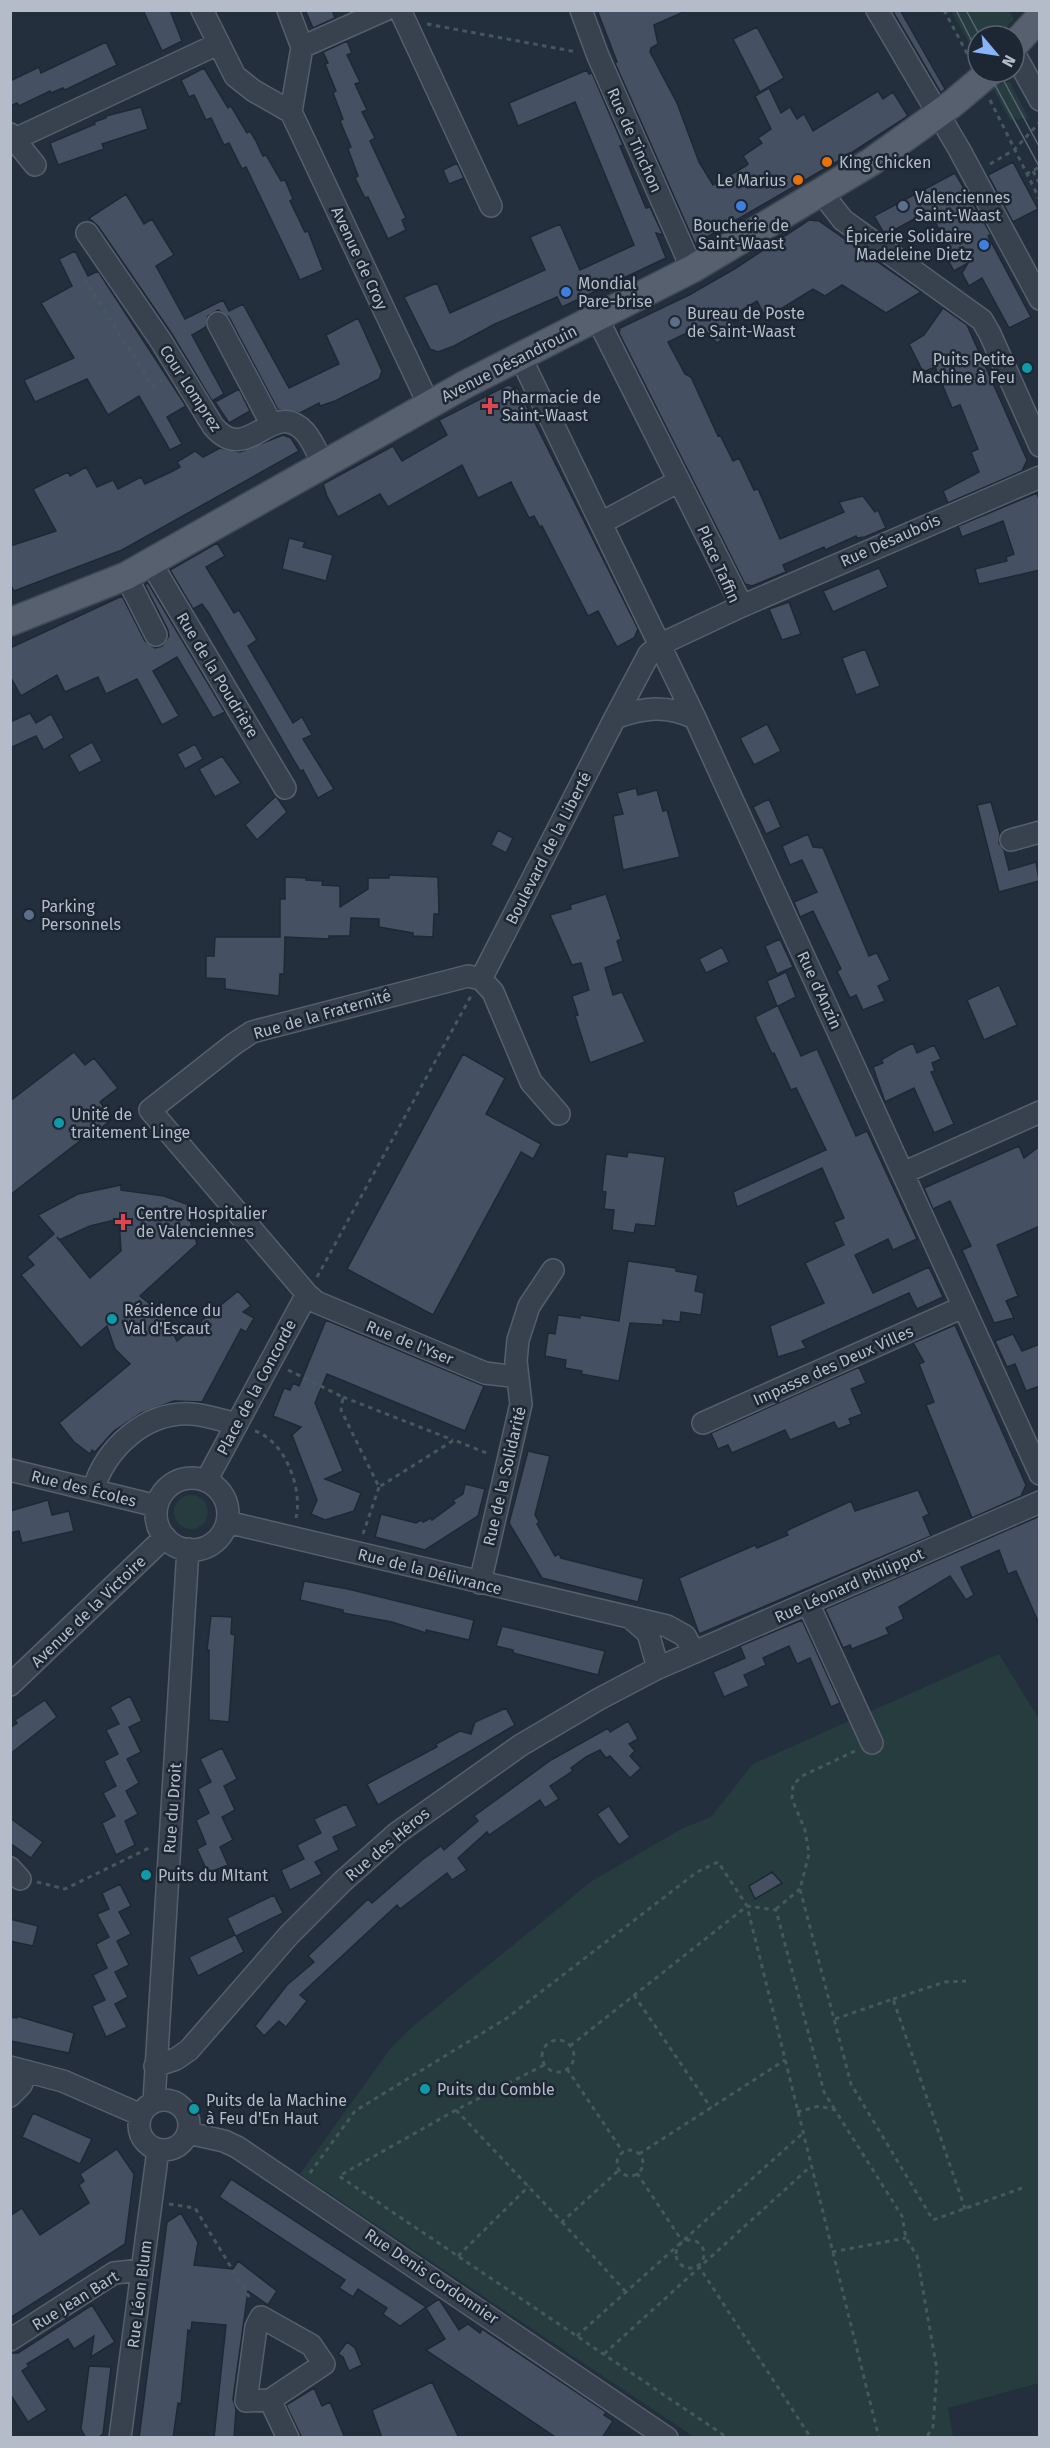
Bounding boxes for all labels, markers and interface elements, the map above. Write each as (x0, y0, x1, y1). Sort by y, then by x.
north arrow (966, 24, 1026, 84)
text: N (998, 52, 1020, 70)
street label: Rue de Tinchon (603, 85, 666, 195)
place label: King Chicken (839, 153, 931, 172)
marker: King Chicken (820, 155, 834, 169)
place label: Le Marius (717, 171, 786, 190)
marker: Le Marius (791, 173, 805, 187)
place label: Valenciennes Saint-Waast (915, 188, 1010, 225)
marker: Boucherie de Saint-Waast (734, 199, 748, 213)
marker: Valenciennes Saint-Waast (896, 199, 910, 213)
street label: Avenue de Croy (327, 204, 392, 313)
place label: Boucherie de Saint-Waast (693, 216, 789, 253)
place label: Épicerie Solidaire Madeleine Dietz (845, 226, 972, 264)
marker: Épicerie Solidaire Madeleine Dietz (977, 238, 991, 252)
place label: Mondial Pare-brise (578, 274, 652, 311)
marker: Mondial Pare-brise (559, 285, 573, 299)
place label: Bureau de Poste de Saint-Waast (687, 304, 805, 341)
marker: Bureau de Poste de Saint-Waast (668, 315, 682, 329)
street label: Avenue Désandrouin (438, 321, 580, 406)
street label: Cour Lomprez (156, 342, 226, 435)
place label: Puits Petite Machine à Feu (912, 350, 1015, 387)
marker: Puits Petite Machine à Feu (1020, 361, 1034, 375)
place label: Pharmacie de Saint-Waast (502, 388, 601, 425)
marker: Pharmacie de Saint-Waast (483, 399, 497, 413)
street label: Rue Désaubois (837, 510, 943, 571)
street label: Place Taffin (693, 522, 744, 606)
street label: Rue de la Poudrière (173, 609, 263, 741)
street label: Boulevard de la Liberté (502, 769, 595, 928)
place label: Parking Personnels (41, 897, 121, 934)
marker: Parking Personnels (22, 908, 36, 922)
street label: Rue d'Anzin (793, 948, 846, 1032)
street label: Rue de la Fraternité (251, 986, 393, 1043)
place label: Unité de traitement Linge (71, 1105, 190, 1142)
marker: Unité de traitement Linge (52, 1116, 66, 1130)
place label: Centre Hospitalier de Valenciennes (136, 1204, 268, 1241)
marker: Centre Hospitalier de Valenciennes (114, 1213, 132, 1231)
place label: Résidence du Val d'Escaut (124, 1301, 221, 1338)
marker: Résidence du Val d'Escaut (105, 1312, 119, 1326)
street label: Place de la Concorde (213, 1316, 300, 1458)
street label: Rue de l'Yser (363, 1316, 457, 1369)
street label: Impasse des Deux Villes (750, 1322, 916, 1409)
street label: Rue de la Solidarité (479, 1405, 530, 1548)
street label: Rue des Écoles (29, 1465, 139, 1511)
street label: Rue de la Délivrance (356, 1544, 504, 1599)
street label: Rue Léonard Philippot (772, 1544, 927, 1627)
street label: Avenue de la Victoire (27, 1552, 150, 1671)
street label: Rue du Droit (160, 1762, 185, 1854)
street label: Rue des Héros (341, 1804, 433, 1885)
place label: Puits du MItant (158, 1866, 268, 1885)
marker: Puits du MItant (139, 1868, 153, 1882)
place label: Puits du Comble (437, 2080, 555, 2099)
marker: Puits du Comble (418, 2082, 432, 2096)
place label: Puits de la Machine à Feu d'En Haut (206, 2091, 347, 2128)
marker: Puits de la Machine à Feu d'En Haut (187, 2102, 201, 2116)
street label: Rue Denis Cordonnier (361, 2225, 503, 2329)
street label: Rue Léon Blum (123, 2239, 156, 2349)
street label: Rue Jean Bart (29, 2266, 122, 2334)

